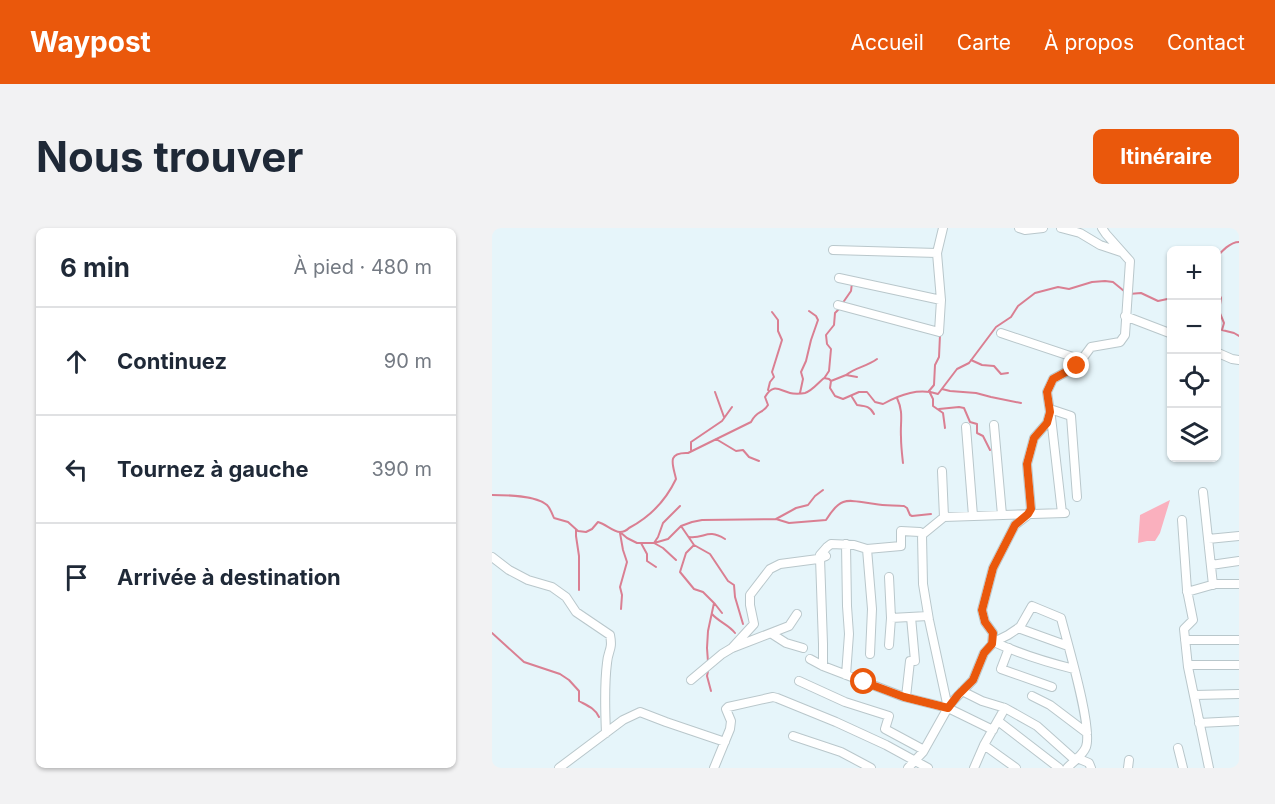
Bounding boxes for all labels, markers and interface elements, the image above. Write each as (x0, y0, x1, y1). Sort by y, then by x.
text: Waypost (30, 25, 151, 59)
text: Accueil (850, 30, 924, 55)
text: Carte (957, 30, 1011, 55)
text: À propos (1044, 30, 1134, 55)
text: Contact (1167, 30, 1245, 55)
button: Itinéraire (1093, 129, 1239, 184)
text: Nous trouver (36, 131, 303, 182)
map controls (1167, 246, 1221, 462)
button: + (1167, 246, 1221, 300)
text: 6 min (60, 252, 130, 283)
text: À pied · 480 m (294, 255, 432, 279)
button: − (1167, 300, 1221, 354)
icon: ahead (60, 345, 93, 378)
text: Continuez (117, 348, 227, 374)
text: 90 m (384, 349, 432, 373)
route end (1063, 352, 1089, 378)
button: locate (1167, 354, 1221, 408)
button: layers (1167, 408, 1221, 462)
icon: left (60, 453, 93, 486)
text: Tournez à gauche (117, 456, 309, 482)
text: 390 m (371, 457, 432, 481)
icon: arrive (60, 561, 93, 594)
text: Arrivée à destination (117, 564, 341, 590)
route start (850, 668, 876, 694)

